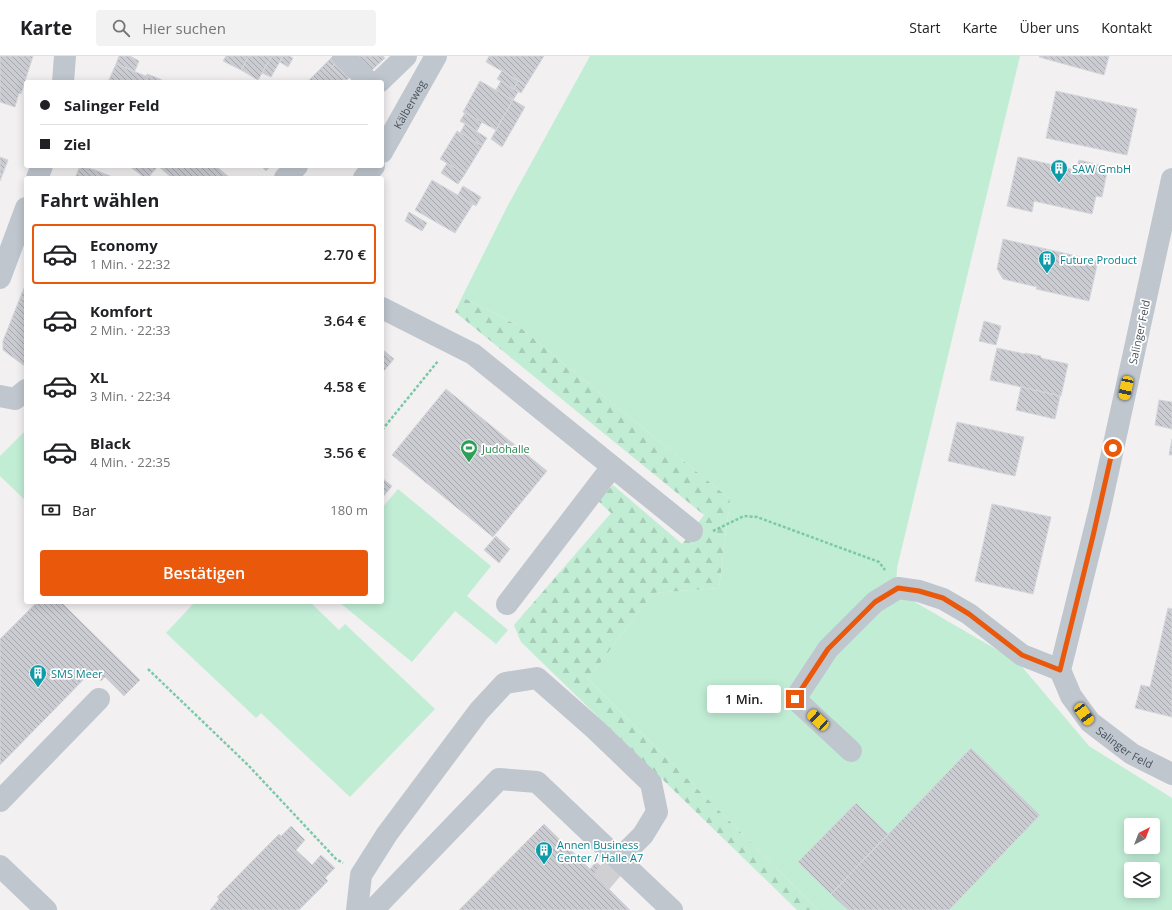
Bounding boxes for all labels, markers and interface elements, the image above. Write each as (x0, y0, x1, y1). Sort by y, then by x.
search box (96, 10, 376, 46)
text: Karte (20, 15, 72, 41)
icon: search (110, 17, 132, 39)
text: Hier suchen (142, 18, 226, 38)
text: Start (909, 18, 941, 37)
text: Karte (963, 18, 997, 37)
text: Über uns (1019, 18, 1079, 37)
text: Kontakt (1101, 18, 1152, 37)
street label: Kälberweg (389, 77, 429, 131)
text: Salinger Feld (64, 95, 160, 115)
text: Ziel (64, 134, 91, 154)
building icon: SAW GmbH (1049, 158, 1069, 183)
place label: SAW GmbH (1072, 161, 1131, 176)
text: Fahrt wählen (40, 188, 159, 212)
text: Economy (90, 235, 158, 255)
icon: car (42, 236, 78, 272)
text: 2.70 € (324, 244, 366, 264)
building icon: Future Product (1037, 249, 1057, 274)
place label: Future Product (1060, 252, 1137, 267)
text: 1 Min. · 22:32 (90, 255, 171, 273)
street label: Salinger Feld (1125, 298, 1153, 366)
text: Komfort (90, 301, 152, 321)
icon: car (42, 302, 78, 338)
text: 3.64 € (324, 310, 366, 330)
text: 2 Min. · 22:33 (90, 321, 171, 339)
text: XL (90, 367, 108, 387)
icon: car (42, 368, 78, 404)
car (1118, 375, 1134, 401)
text: 4.58 € (324, 376, 366, 396)
text: 3 Min. · 22:34 (90, 387, 171, 405)
text: Black (90, 433, 131, 453)
icon: car (42, 434, 78, 470)
sports icon: Judohalle (459, 438, 479, 463)
route start (1104, 439, 1122, 457)
place label: Judohalle (481, 441, 530, 456)
text: 3.56 € (324, 442, 366, 462)
text: 4 Min. · 22:35 (90, 453, 171, 471)
icon: cash (40, 499, 62, 521)
text: Bar (72, 500, 96, 520)
text: 180 m (330, 501, 368, 519)
button: Bestätigen (40, 550, 368, 596)
building icon: SMS Meer (28, 663, 48, 688)
place label: SMS Meer (51, 666, 103, 681)
callout: 1 Min. (707, 685, 781, 713)
text: 1 Min. (725, 690, 763, 708)
route end (786, 690, 804, 708)
car (1072, 701, 1096, 727)
car (805, 707, 831, 733)
street label: Salinger Feld (1094, 722, 1156, 771)
north arrow (1124, 818, 1160, 854)
map controls (1124, 818, 1160, 898)
place label: Annen Business Center / Halle A7 (557, 837, 643, 865)
building icon: Annen Business Center / Halle A7 (534, 840, 554, 865)
button: layers (1124, 862, 1160, 898)

